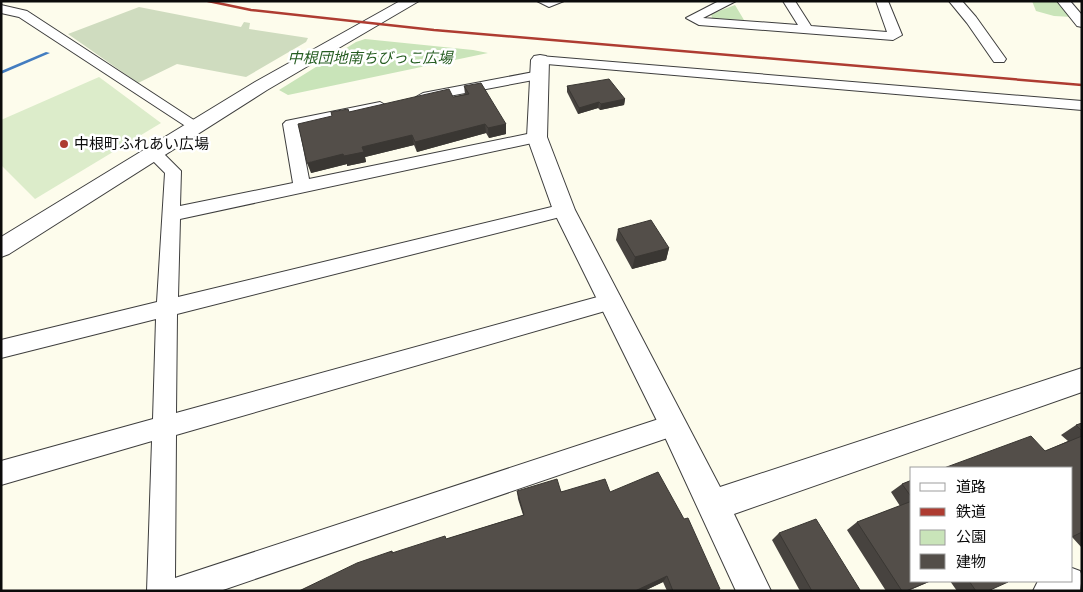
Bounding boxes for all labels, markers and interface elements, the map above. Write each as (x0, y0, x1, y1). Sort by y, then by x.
park label: 中根団地南ちびっこ広場 (287, 50, 454, 66)
place label: 中根町ふれあい広場 (74, 136, 209, 152)
marker: 中根町ふれあい広場 (58, 138, 70, 150)
legend (910, 467, 1073, 582)
text: 道路 (956, 479, 986, 495)
text: 鉄道 (956, 504, 986, 520)
text: 公園 (956, 529, 986, 545)
text: 建物 (956, 554, 986, 570)

